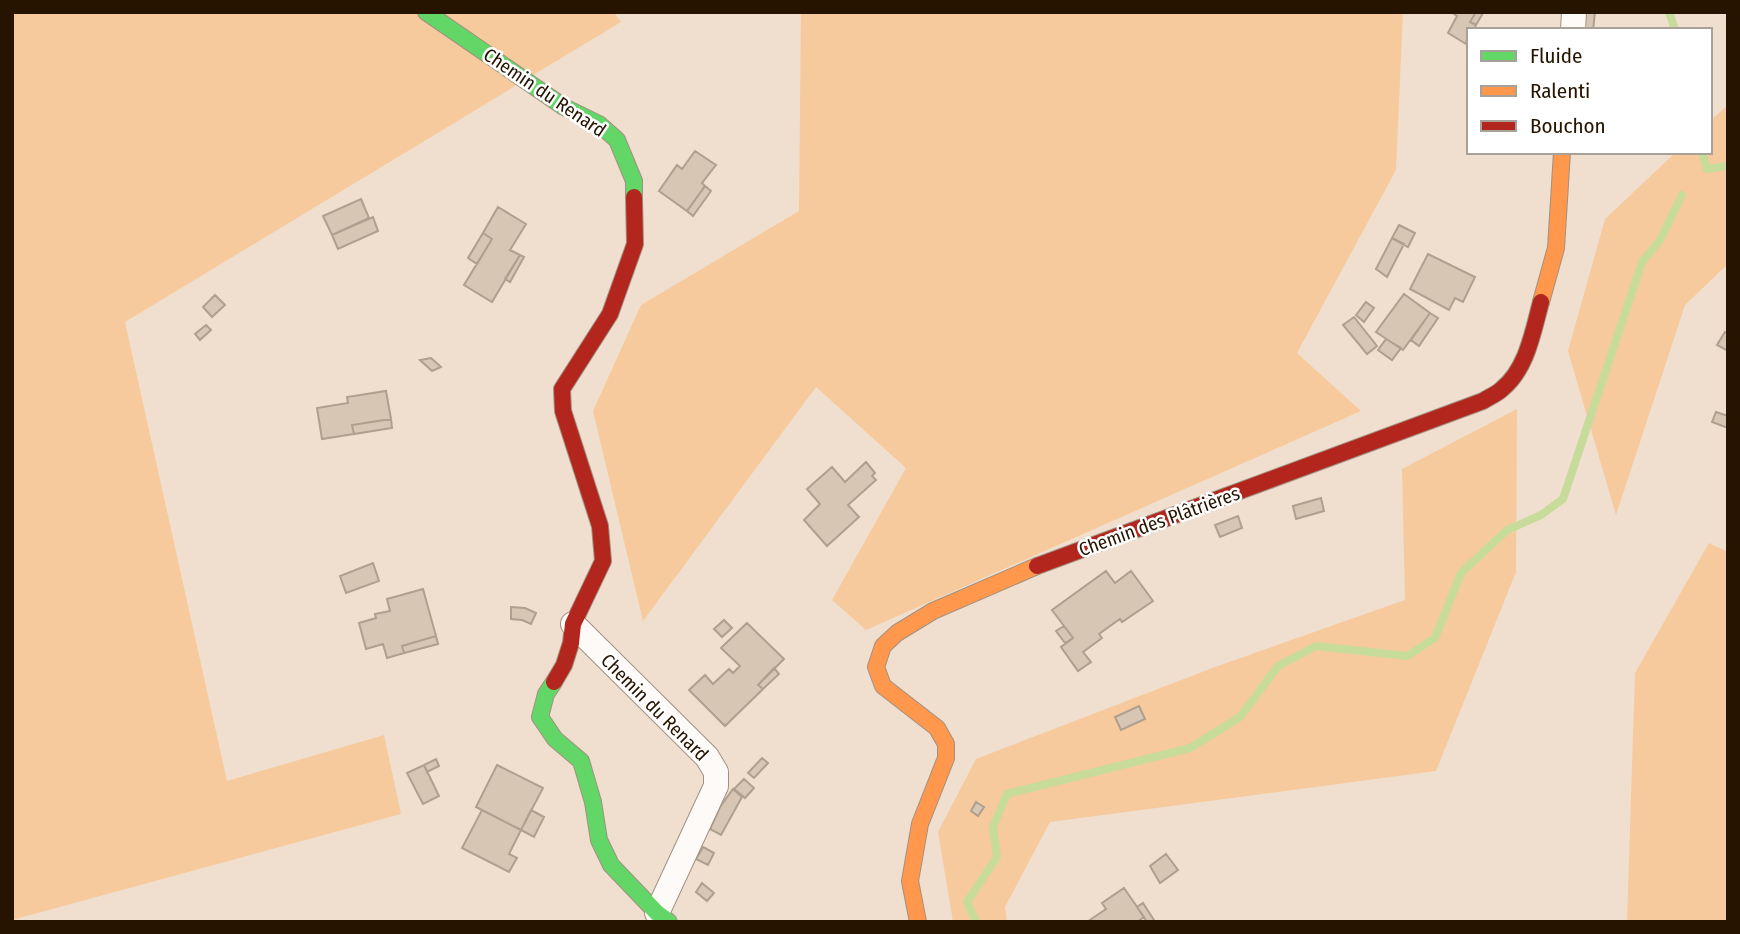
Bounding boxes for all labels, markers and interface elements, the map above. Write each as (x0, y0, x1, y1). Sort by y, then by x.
legend (1467, 28, 1712, 154)
street label: Chemin du Renard (479, 43, 610, 142)
text: Fluide (1530, 43, 1582, 69)
text: Ralenti (1530, 78, 1590, 104)
text: Bouchon (1530, 113, 1606, 139)
street label: Chemin des Plâtrières (1076, 482, 1243, 561)
street label: Chemin du Renard (596, 649, 713, 766)

